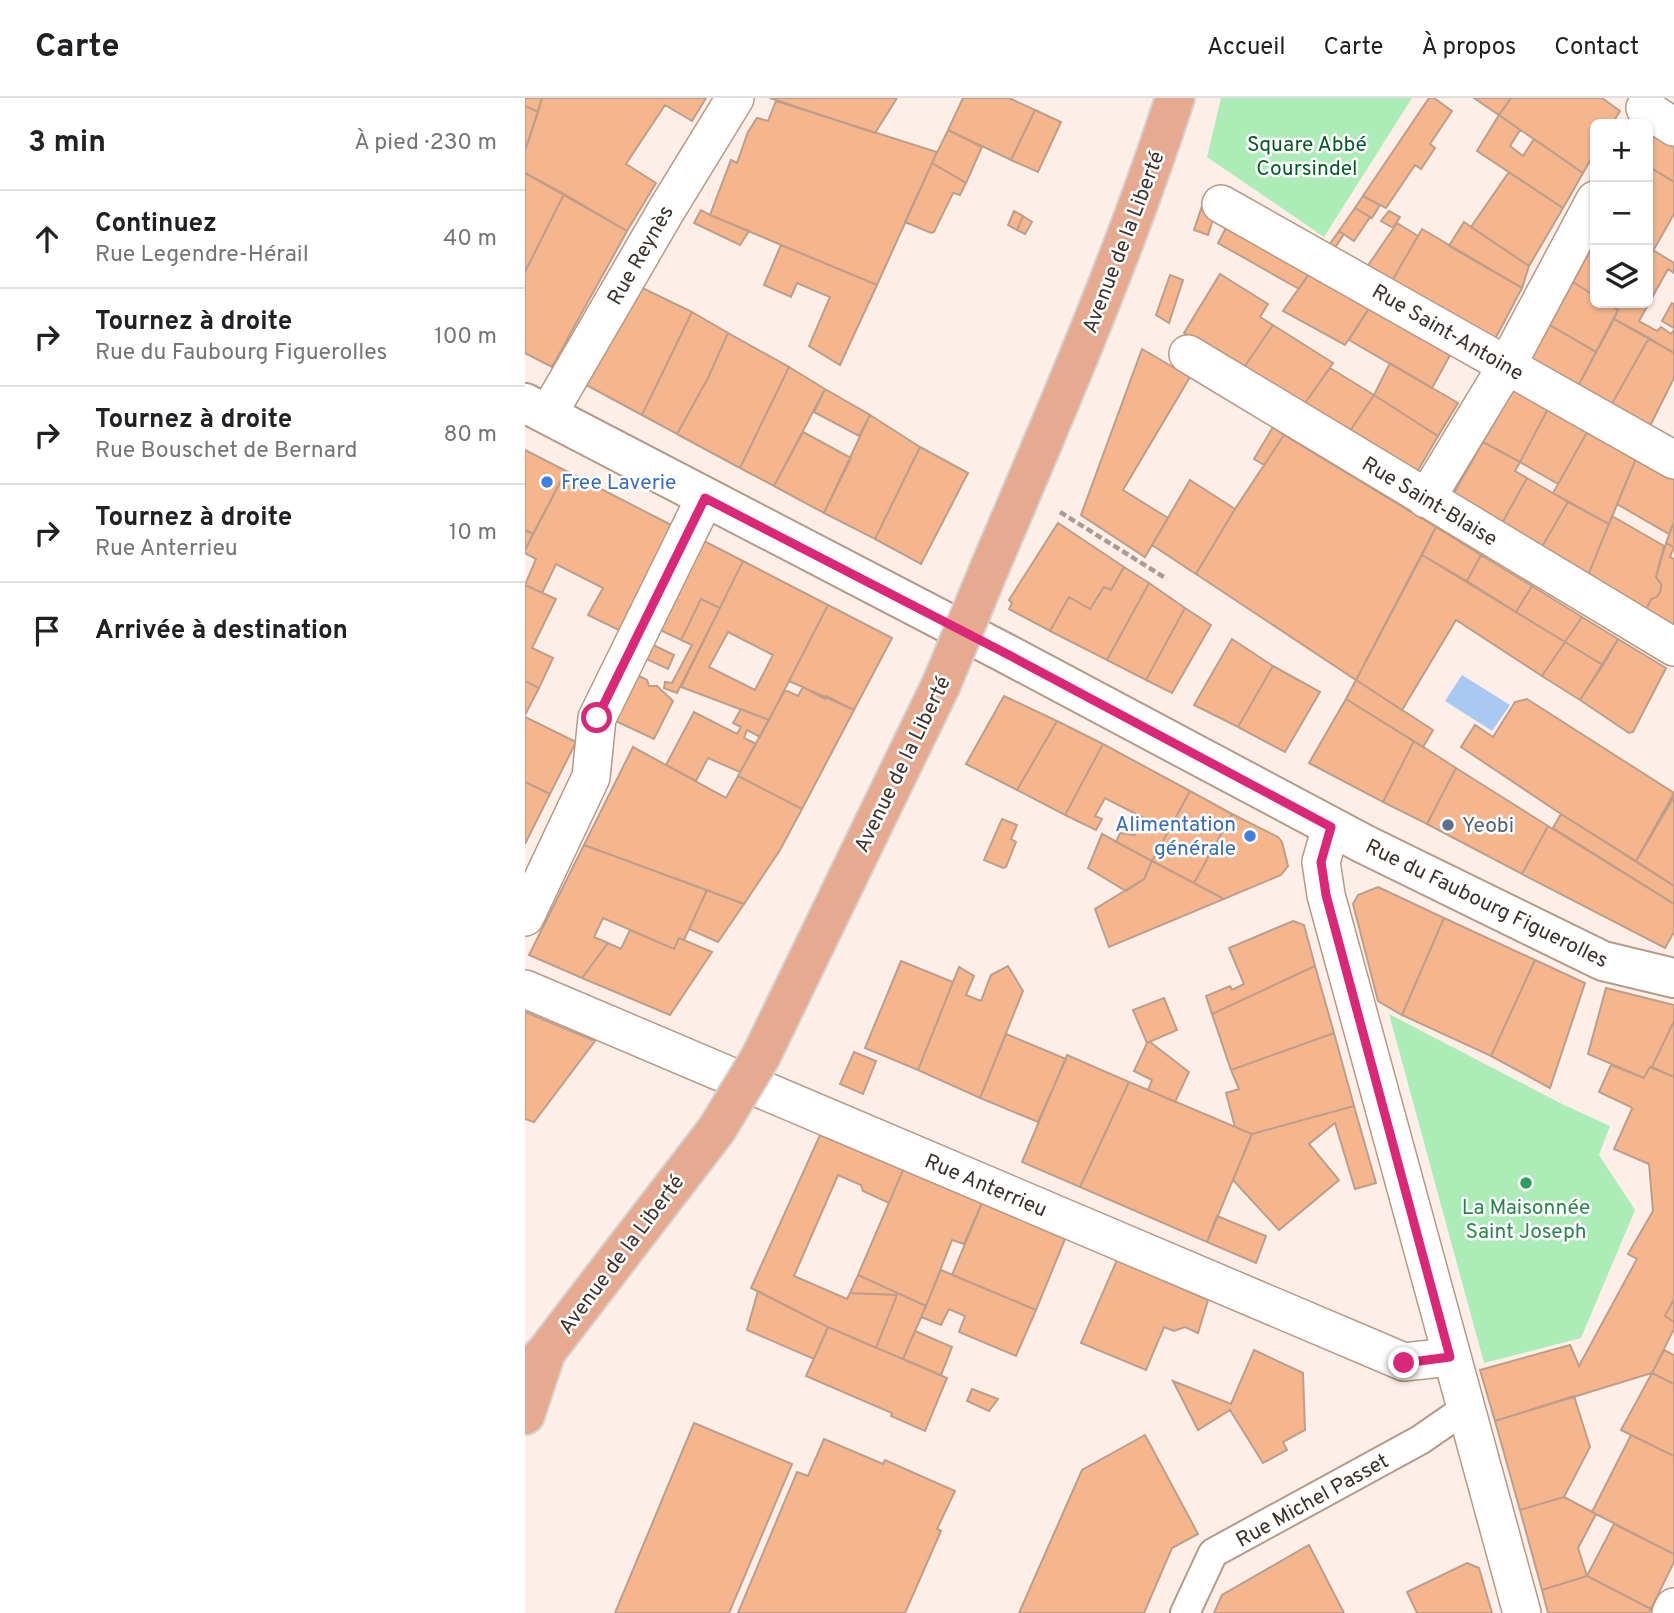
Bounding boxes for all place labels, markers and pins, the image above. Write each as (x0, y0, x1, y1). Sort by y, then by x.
place label: Free Laverie (561, 470, 676, 497)
marker: Free Laverie (539, 474, 555, 490)
place label: Alimentation générale (1115, 812, 1236, 863)
place label: Yeobi (1462, 813, 1514, 840)
marker: Yeobi (1440, 817, 1456, 833)
marker: Alimentation générale (1242, 828, 1258, 844)
marker: La Maisonnée Saint Joseph (1518, 1175, 1534, 1191)
place label: La Maisonnée Saint Joseph (1462, 1195, 1590, 1246)

